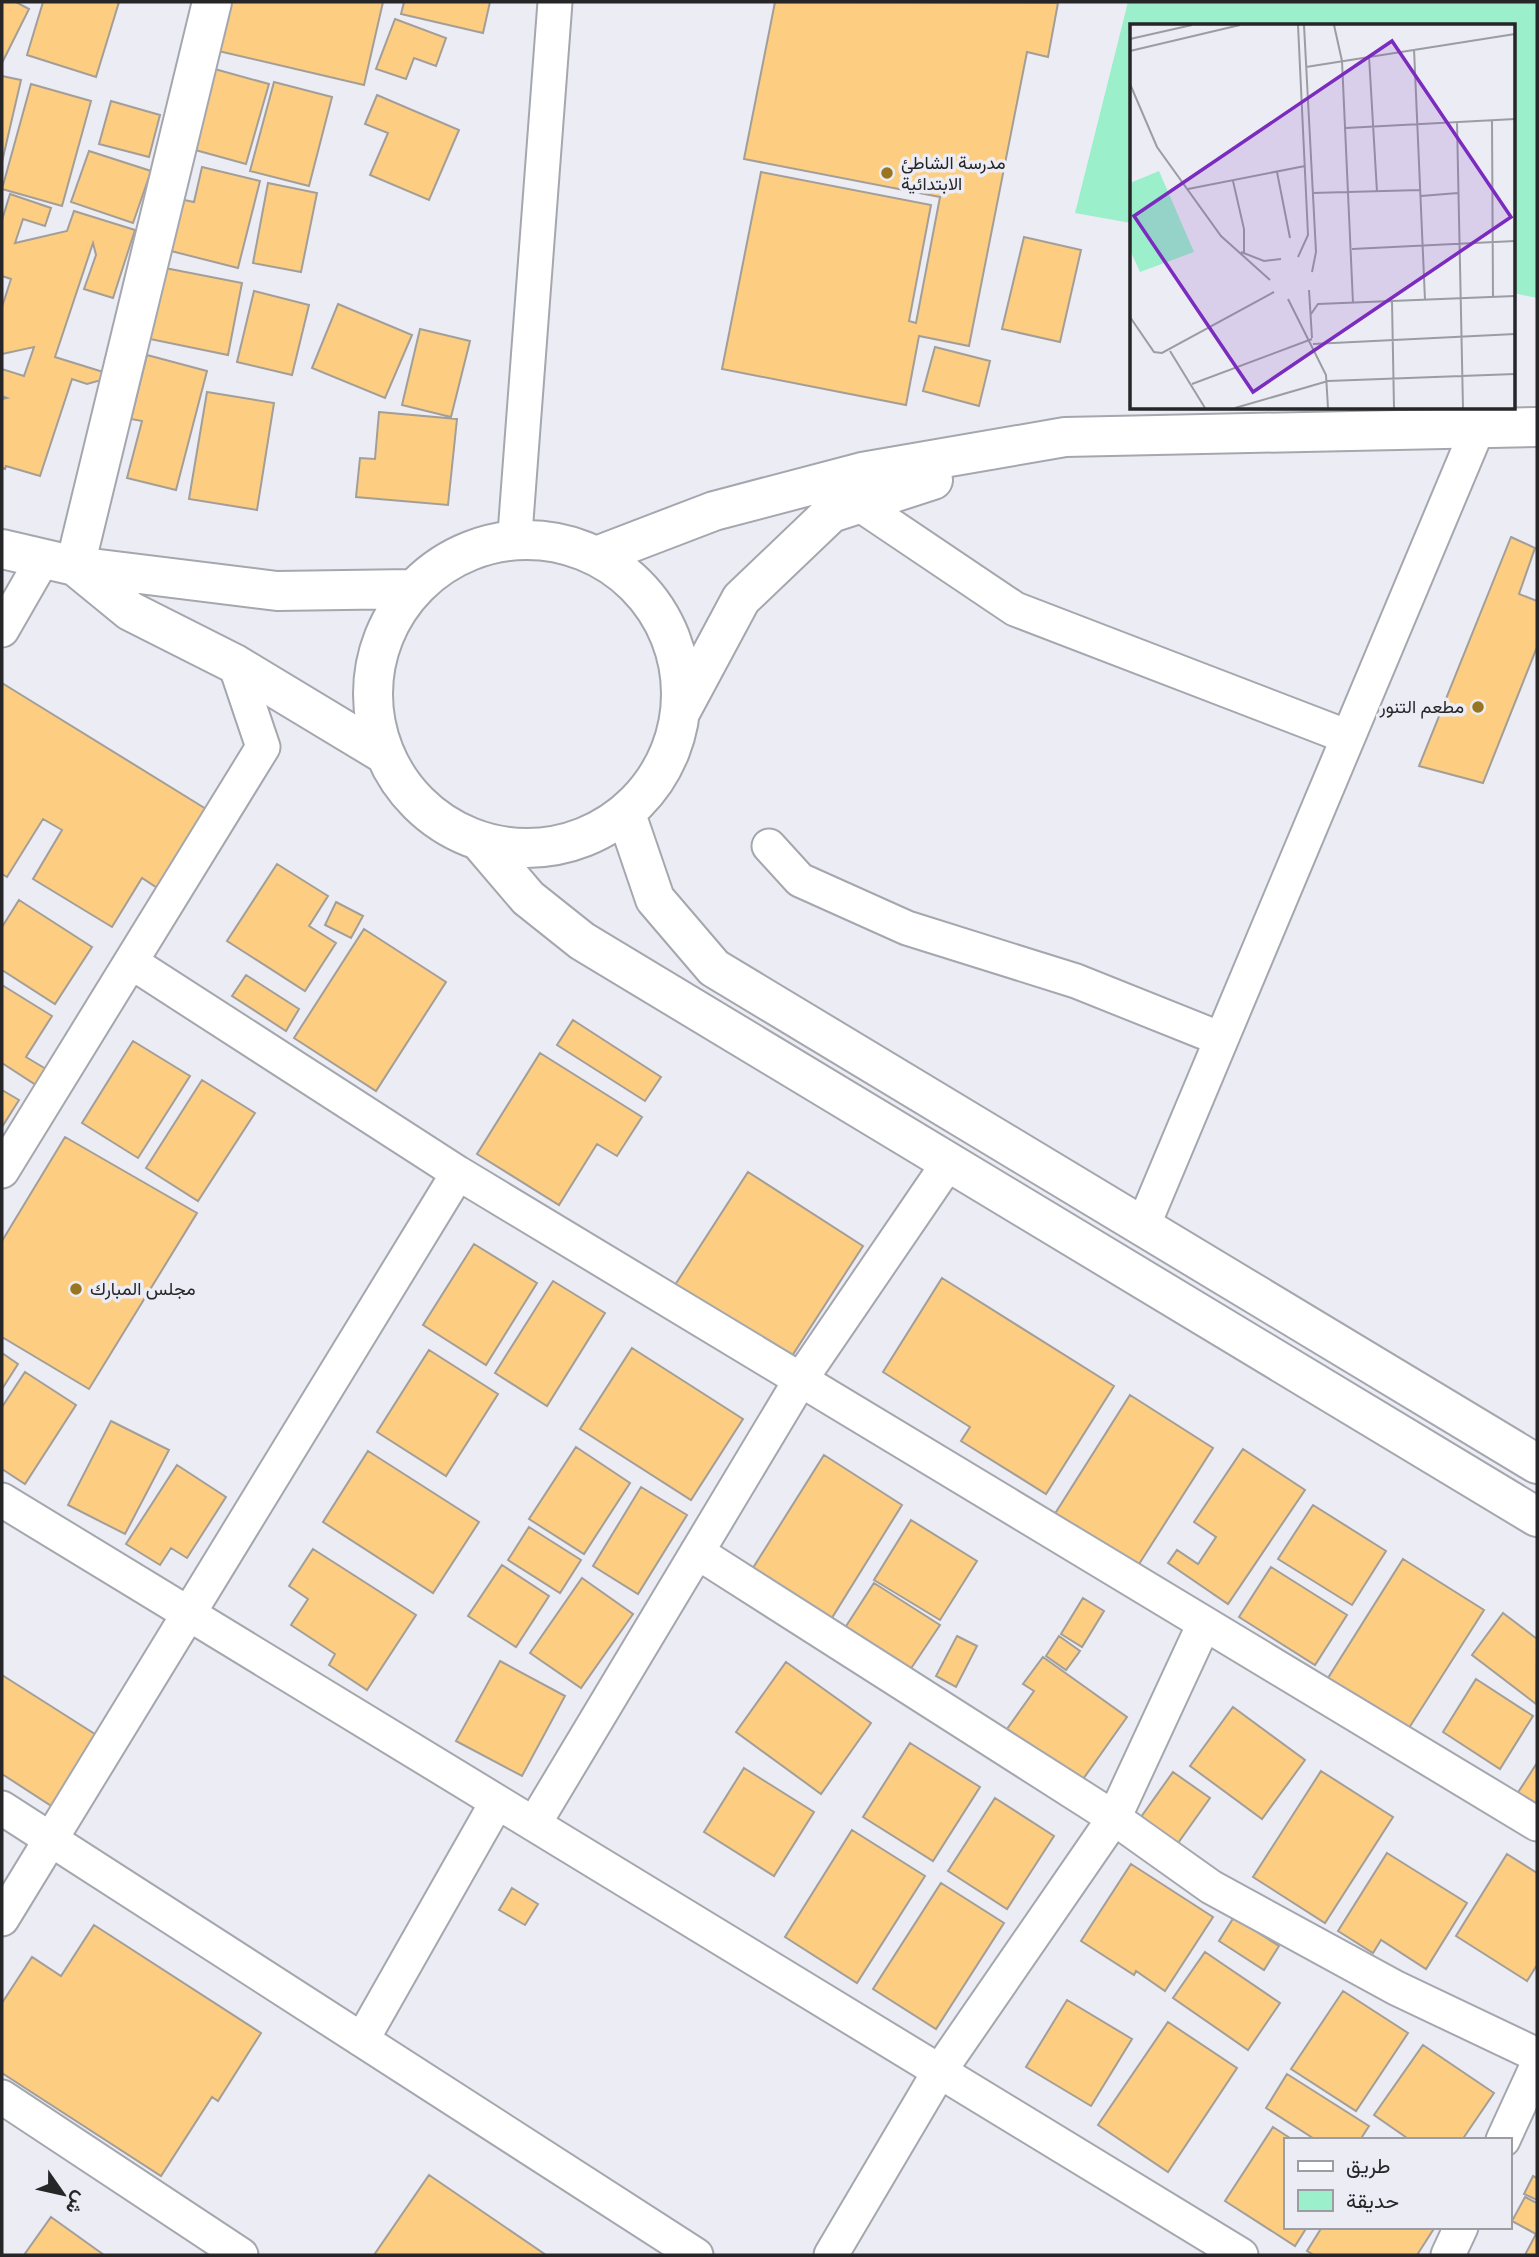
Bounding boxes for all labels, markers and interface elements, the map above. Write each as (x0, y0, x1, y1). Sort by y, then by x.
inset map (1130, 24, 1514, 410)
place label: مدرسة الشاطئ الابتدائية (901, 152, 1006, 195)
marker: مدرسة الشاطئ الابتدائية (879, 165, 895, 181)
place label: مطعم التنور (1379, 696, 1464, 719)
marker: مطعم التنور (1470, 699, 1486, 715)
place label: مجلس المبارك (90, 1278, 196, 1300)
marker: مجلس المبارك (68, 1281, 84, 1297)
legend (1284, 2138, 1511, 2229)
text: طريق (1346, 2153, 1391, 2179)
north arrow (28, 2159, 98, 2229)
text: ش (61, 2187, 93, 2219)
text: حديقة (1346, 2188, 1399, 2213)

